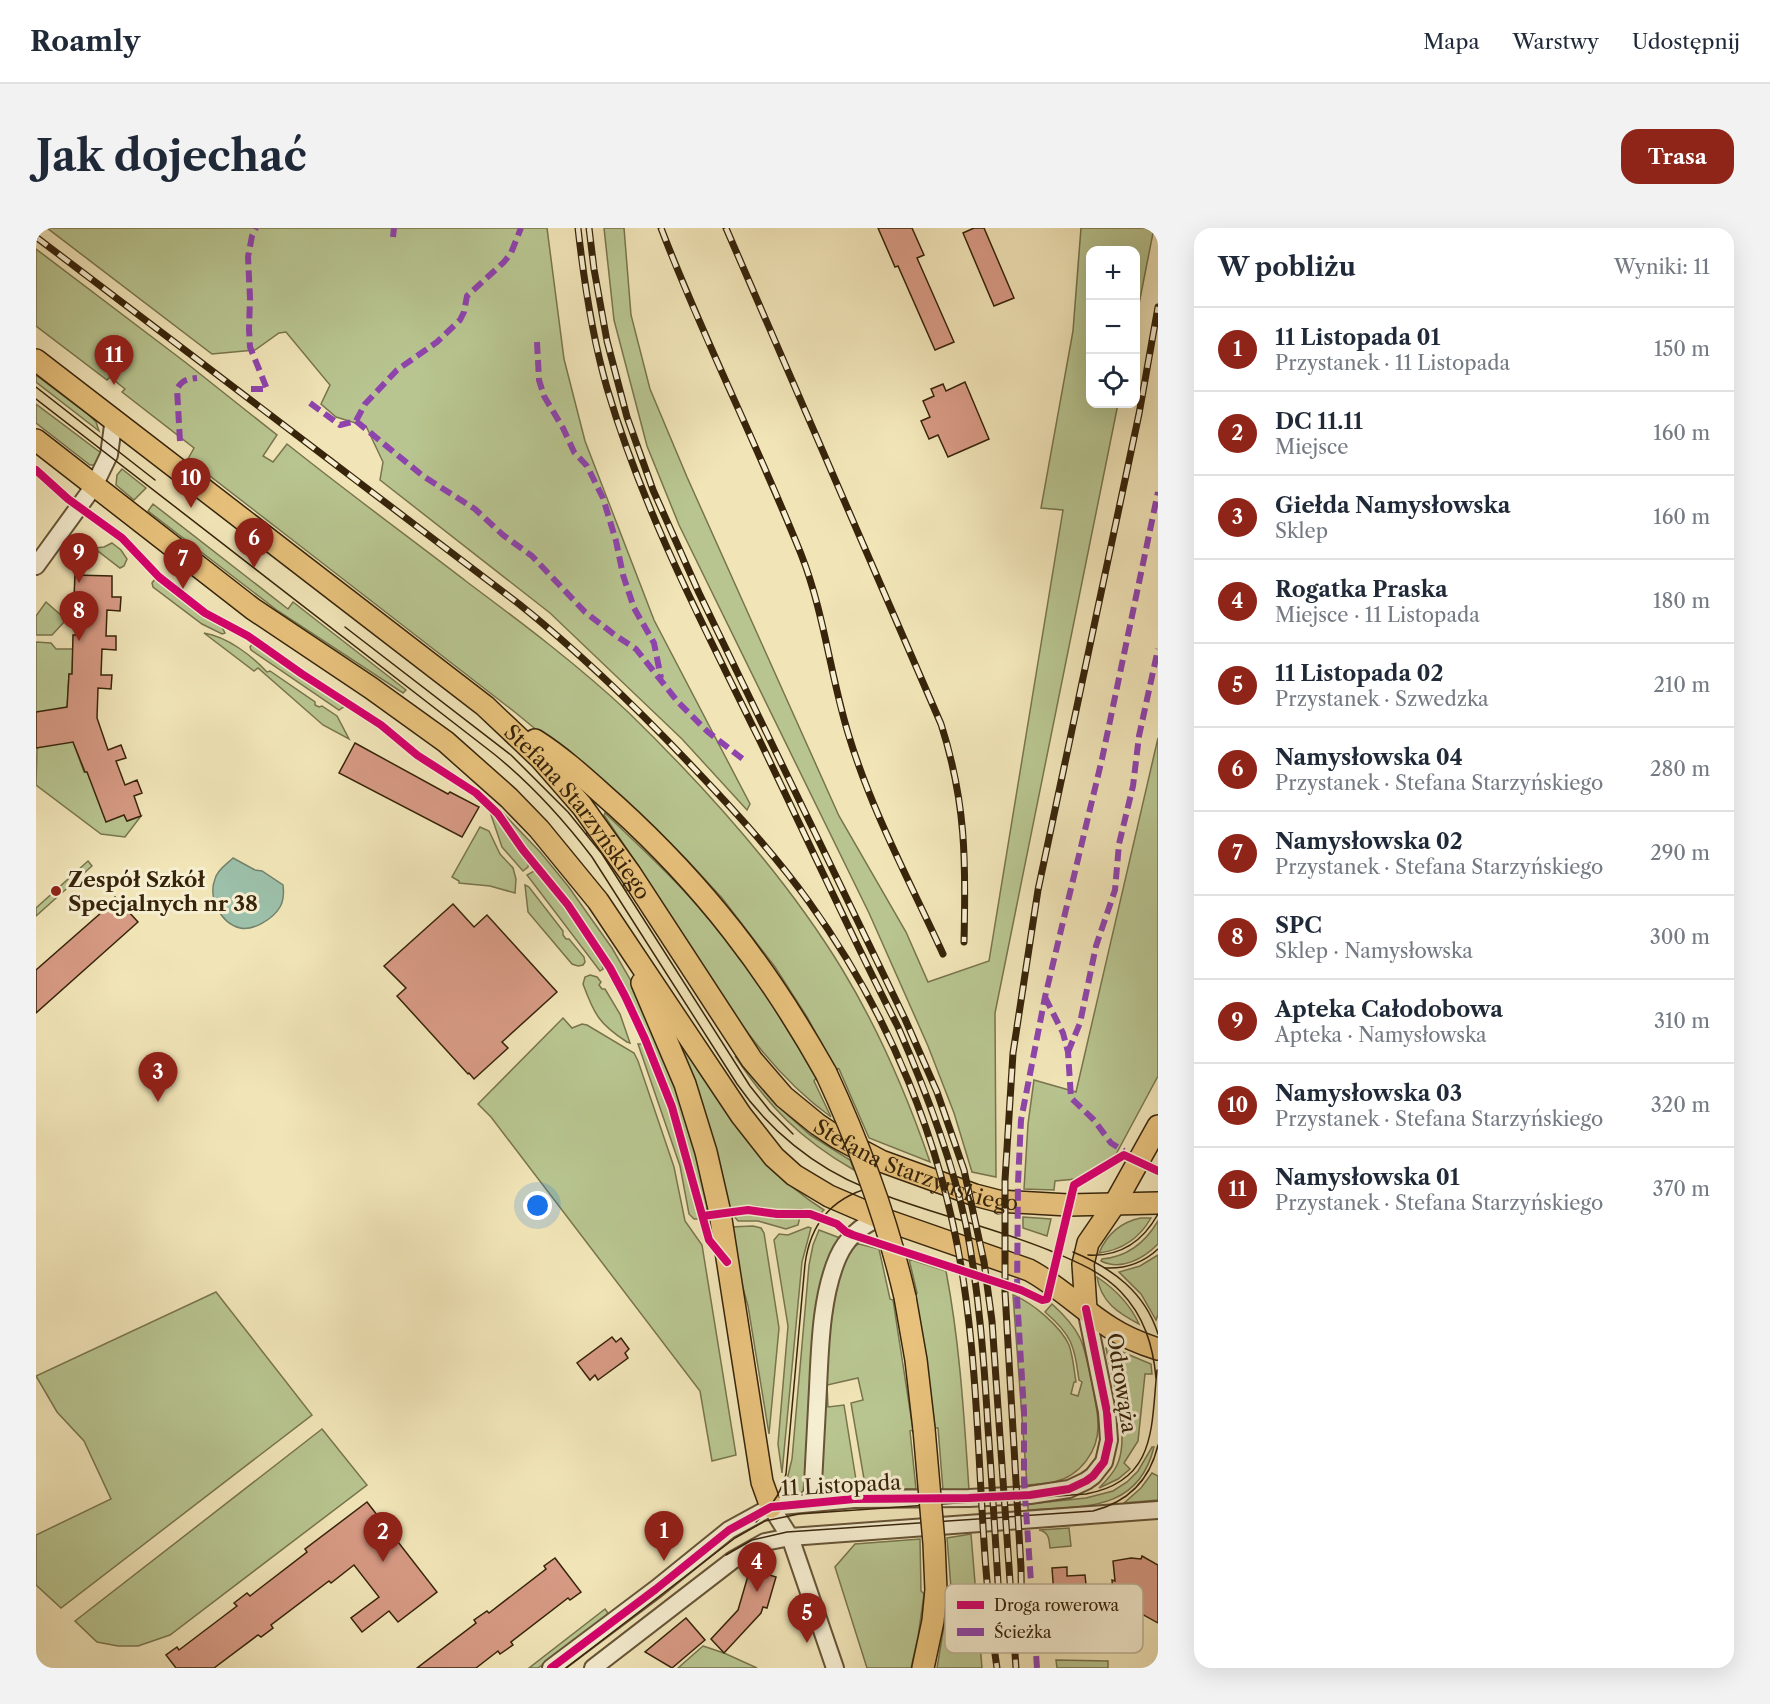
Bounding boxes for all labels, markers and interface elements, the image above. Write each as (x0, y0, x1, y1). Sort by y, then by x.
text: Roamly (30, 24, 140, 58)
text: Mapa (1423, 29, 1479, 54)
text: Warstwy (1512, 29, 1599, 54)
text: Udostępnij (1632, 29, 1740, 54)
button: Trasa (1621, 129, 1734, 184)
text: Jak dojechać (36, 130, 307, 182)
map controls (1086, 246, 1140, 408)
button: + (1086, 246, 1140, 300)
text: W pobliżu (1218, 251, 1356, 283)
text: Wyniki: 11 (1614, 255, 1710, 279)
button: − (1086, 300, 1140, 354)
text: 11 Listopada 01 (1275, 324, 1440, 351)
pin: 11 (94, 336, 134, 385)
text: 1 (1233, 337, 1242, 361)
text: 150 m (1654, 337, 1710, 361)
text: Przystanek · 11 Listopada (1275, 351, 1510, 375)
button: locate (1086, 354, 1140, 408)
text: DC 11.11 (1275, 408, 1363, 435)
text: 2 (1232, 421, 1243, 445)
text: 160 m (1653, 421, 1710, 445)
text: Miejsce (1275, 435, 1349, 459)
pin: 10 (172, 458, 210, 508)
text: Giełda Namysłowska (1275, 492, 1511, 519)
text: 3 (1232, 505, 1243, 529)
text: 160 m (1653, 505, 1710, 529)
pin: 6 (234, 518, 274, 568)
text: Sklep (1275, 519, 1328, 543)
pin: 9 (60, 534, 99, 583)
pin: 7 (164, 540, 202, 589)
text: Rogatka Praska (1275, 576, 1448, 603)
text: 4 (1232, 589, 1243, 613)
text: 180 m (1653, 589, 1710, 613)
pin: 8 (60, 592, 99, 641)
text: Miejsce · 11 Listopada (1275, 603, 1480, 627)
text: 11 Listopada 02 (1275, 660, 1443, 687)
text: 5 (1232, 673, 1243, 697)
text: 210 m (1653, 673, 1710, 697)
text: Przystanek · Szwedzka (1275, 687, 1489, 711)
street label: Stefana Starzyńskiego (500, 719, 656, 904)
text: Namysłowska 04 (1275, 744, 1463, 771)
text: 6 (1232, 757, 1243, 781)
text: 280 m (1650, 757, 1710, 781)
text: Przystanek · Stefana Starzyńskiego (1275, 771, 1603, 795)
text: Namysłowska 02 (1275, 828, 1463, 855)
text: 7 (1232, 841, 1243, 865)
text: 290 m (1650, 841, 1710, 865)
text: Przystanek · Stefana Starzyńskiego (1275, 855, 1603, 879)
place label: Zespół Szkół Specjalnych nr 38 (68, 867, 258, 916)
marker: Zespół Szkół Specjalnych nr 38 (49, 884, 63, 898)
text: SPC (1275, 912, 1322, 939)
text: 8 (1231, 925, 1244, 949)
text: 300 m (1650, 925, 1710, 949)
text: Sklep · Namysłowska (1275, 939, 1473, 963)
text: Apteka Całodobowa (1275, 996, 1503, 1023)
text: 9 (1232, 1009, 1243, 1033)
text: 310 m (1654, 1009, 1710, 1033)
text: Apteka · Namysłowska (1275, 1023, 1487, 1047)
pin: 3 (138, 1052, 178, 1102)
text: Namysłowska 03 (1275, 1080, 1462, 1107)
text: 10 (1227, 1093, 1248, 1117)
text: 320 m (1651, 1093, 1710, 1117)
text: Przystanek · Stefana Starzyńskiego (1275, 1107, 1603, 1131)
street label: Stefana Starzyńskiego (809, 1113, 1019, 1215)
text: Namysłowska 01 (1275, 1164, 1460, 1191)
text: 11 (1229, 1177, 1247, 1201)
text: 370 m (1653, 1177, 1710, 1201)
your location (523, 1191, 552, 1220)
text: Przystanek · Stefana Starzyńskiego (1275, 1191, 1603, 1215)
street label: Odrowąża (1102, 1331, 1142, 1436)
street label: 11 Listopada (780, 1469, 903, 1501)
pin: 2 (364, 1512, 402, 1562)
pin: 1 (644, 1512, 684, 1561)
pin: 4 (738, 1542, 776, 1592)
legend (945, 1584, 1143, 1653)
pin: 5 (788, 1594, 826, 1643)
text: Droga rowerowa (994, 1595, 1120, 1615)
text: Ścieżka (994, 1622, 1052, 1642)

